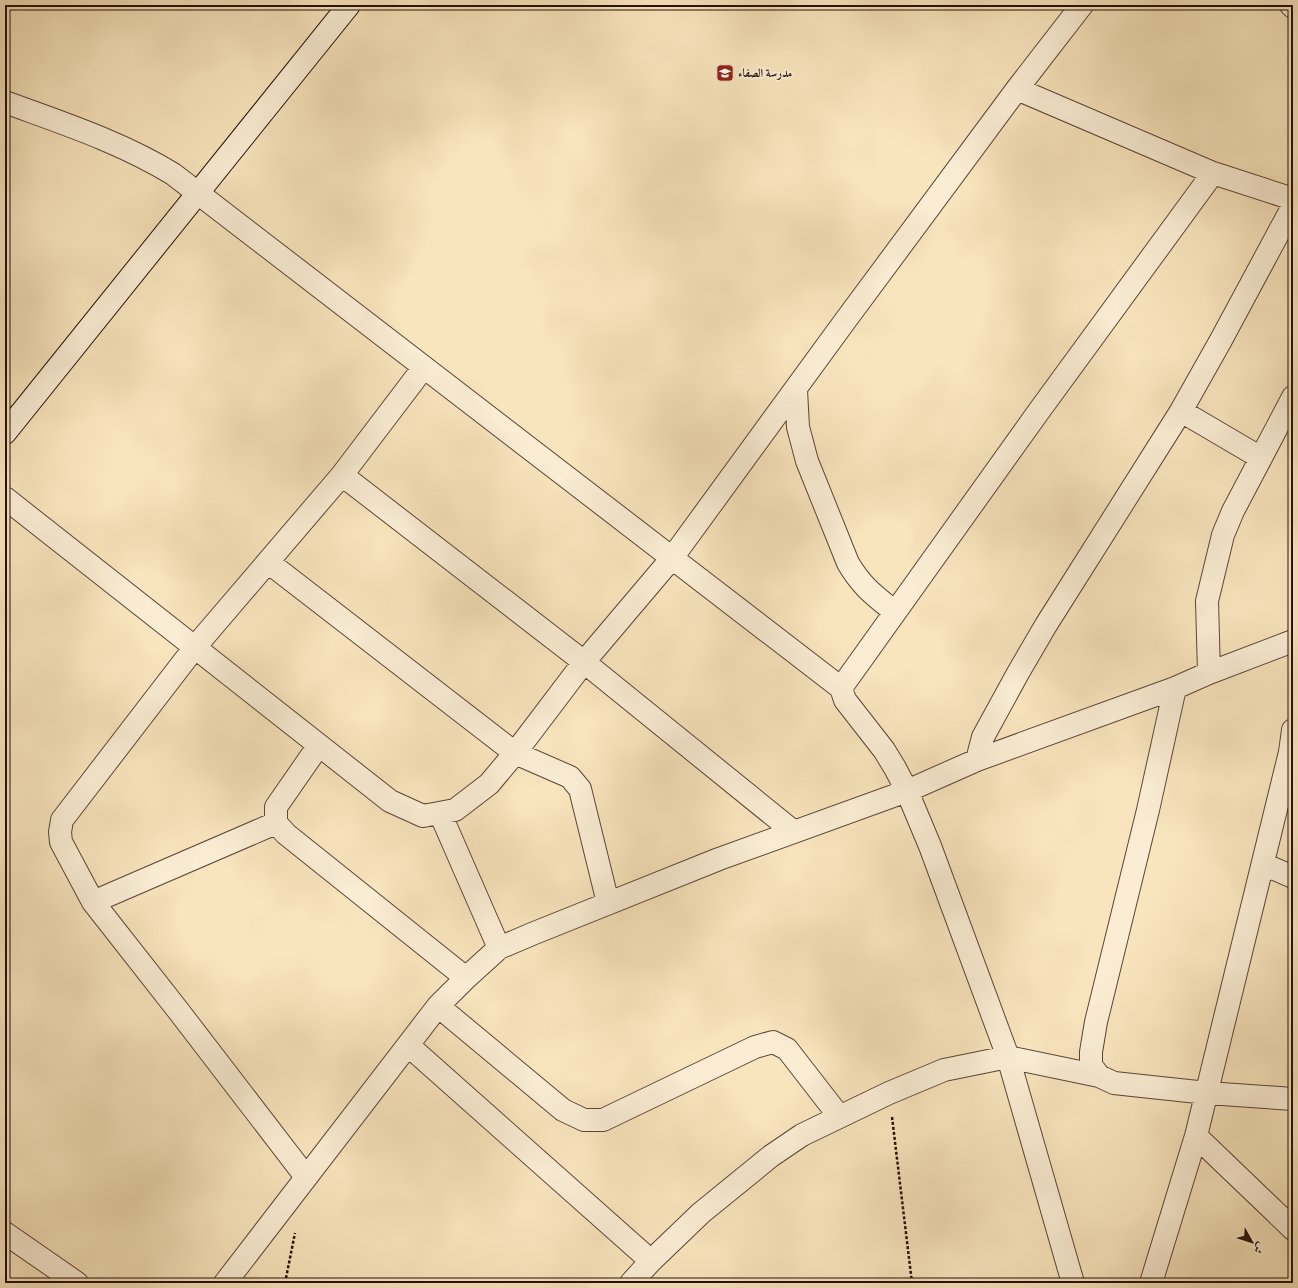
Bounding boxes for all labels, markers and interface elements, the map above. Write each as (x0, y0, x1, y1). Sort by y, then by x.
school or university icon: مدرسة الصفاء (715, 63, 735, 83)
place label: مدرسة الصفاء (738, 66, 793, 80)
north arrow (1232, 1222, 1272, 1262)
text: ش (1251, 1240, 1268, 1256)

